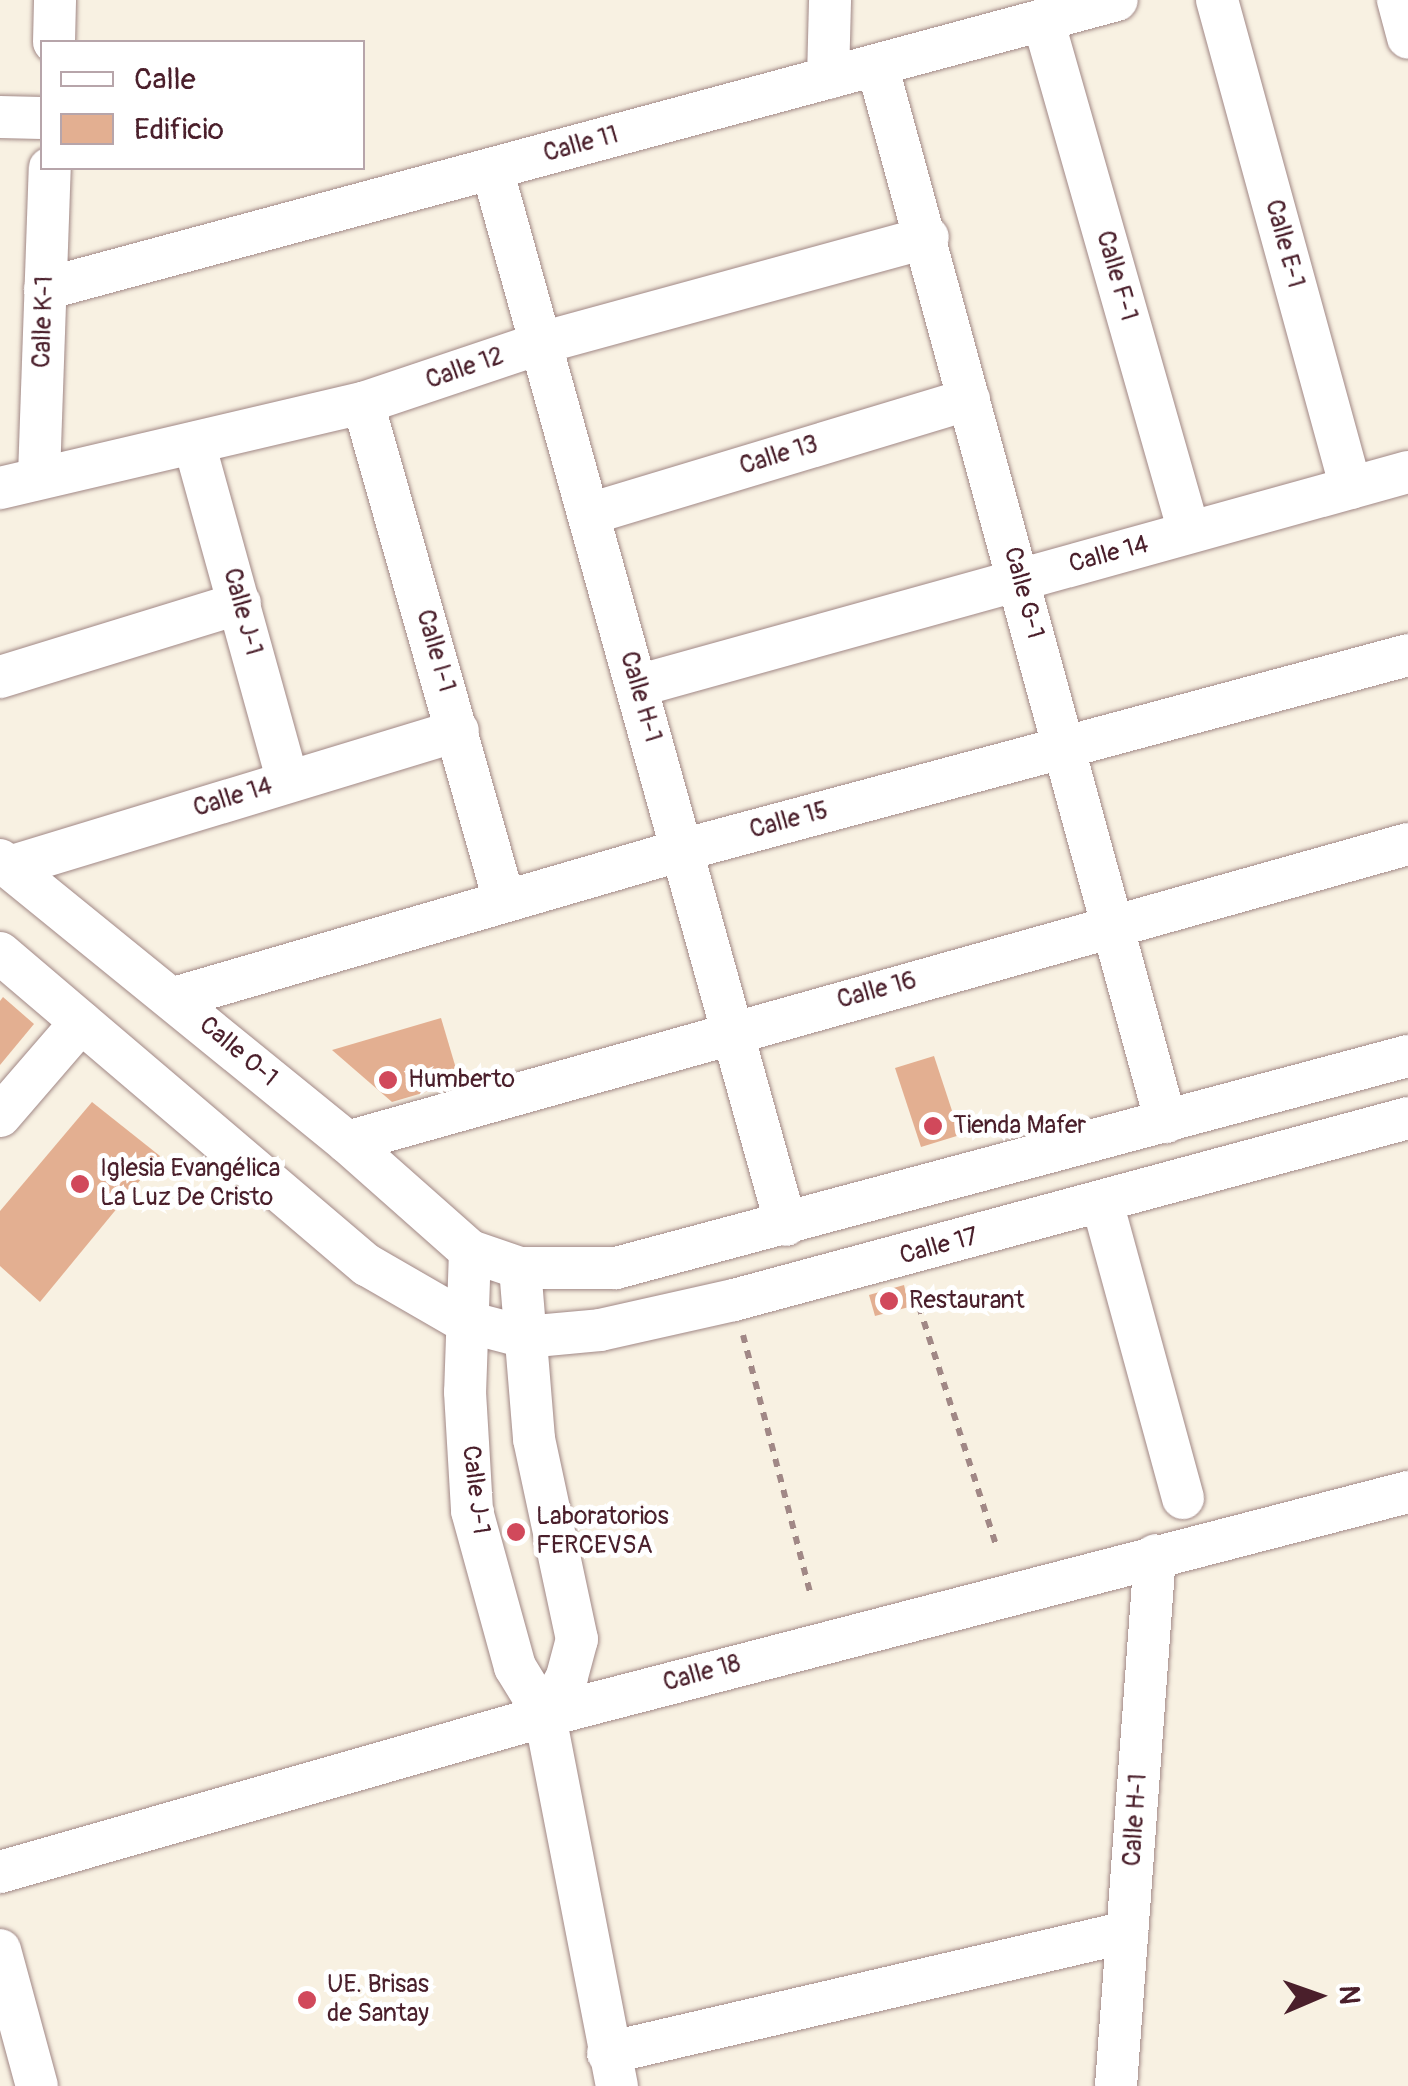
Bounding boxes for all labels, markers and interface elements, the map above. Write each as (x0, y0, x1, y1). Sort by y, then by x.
legend (40, 40, 365, 170)
text: Calle (134, 61, 196, 98)
text: Edificio (134, 111, 224, 148)
street label: Calle 11 (540, 121, 622, 169)
street label: Calle E-1 (1258, 197, 1310, 291)
street label: Calle F-1 (1089, 228, 1143, 324)
street label: Calle K-1 (27, 275, 61, 369)
street label: Calle 12 (422, 342, 508, 396)
street label: Calle 13 (736, 430, 822, 482)
street label: Calle 14 (1066, 530, 1152, 580)
street label: Calle G-1 (996, 544, 1050, 642)
street label: Calle J-1 (216, 565, 268, 659)
street label: Calle I-1 (409, 606, 461, 696)
street label: Calle H-1 (613, 648, 667, 746)
street label: Calle 14 (190, 772, 276, 824)
street label: Calle 15 (746, 796, 832, 846)
street label: Calle 16 (834, 966, 920, 1016)
street label: Calle O-1 (193, 1011, 283, 1093)
place label: Humberto (408, 1065, 515, 1095)
marker: Humberto (377, 1069, 399, 1091)
place label: Tienda Mafer (953, 1111, 1086, 1141)
marker: Tienda Mafer (922, 1115, 944, 1137)
place label: Iglesia Evangélica La Luz De Cristo (100, 1155, 280, 1214)
marker: Iglesia Evangélica La Luz De Cristo (69, 1173, 91, 1195)
street label: Calle 17 (897, 1222, 981, 1272)
place label: Restaurant (909, 1286, 1025, 1316)
marker: Restaurant (878, 1290, 900, 1312)
street label: Calle J-1 (455, 1444, 495, 1536)
place label: Laboratorios FERCEVSA (536, 1503, 669, 1562)
marker: Laboratorios FERCEVSA (505, 1521, 527, 1543)
street label: Calle 18 (660, 1649, 744, 1699)
street label: Calle H-1 (1118, 1773, 1154, 1867)
north arrow (1268, 1946, 1368, 2046)
place label: UE. Brisas de Santay (327, 1971, 429, 2030)
text: N (1331, 1985, 1366, 2005)
marker: UE. Brisas de Santay (296, 1989, 318, 2011)

